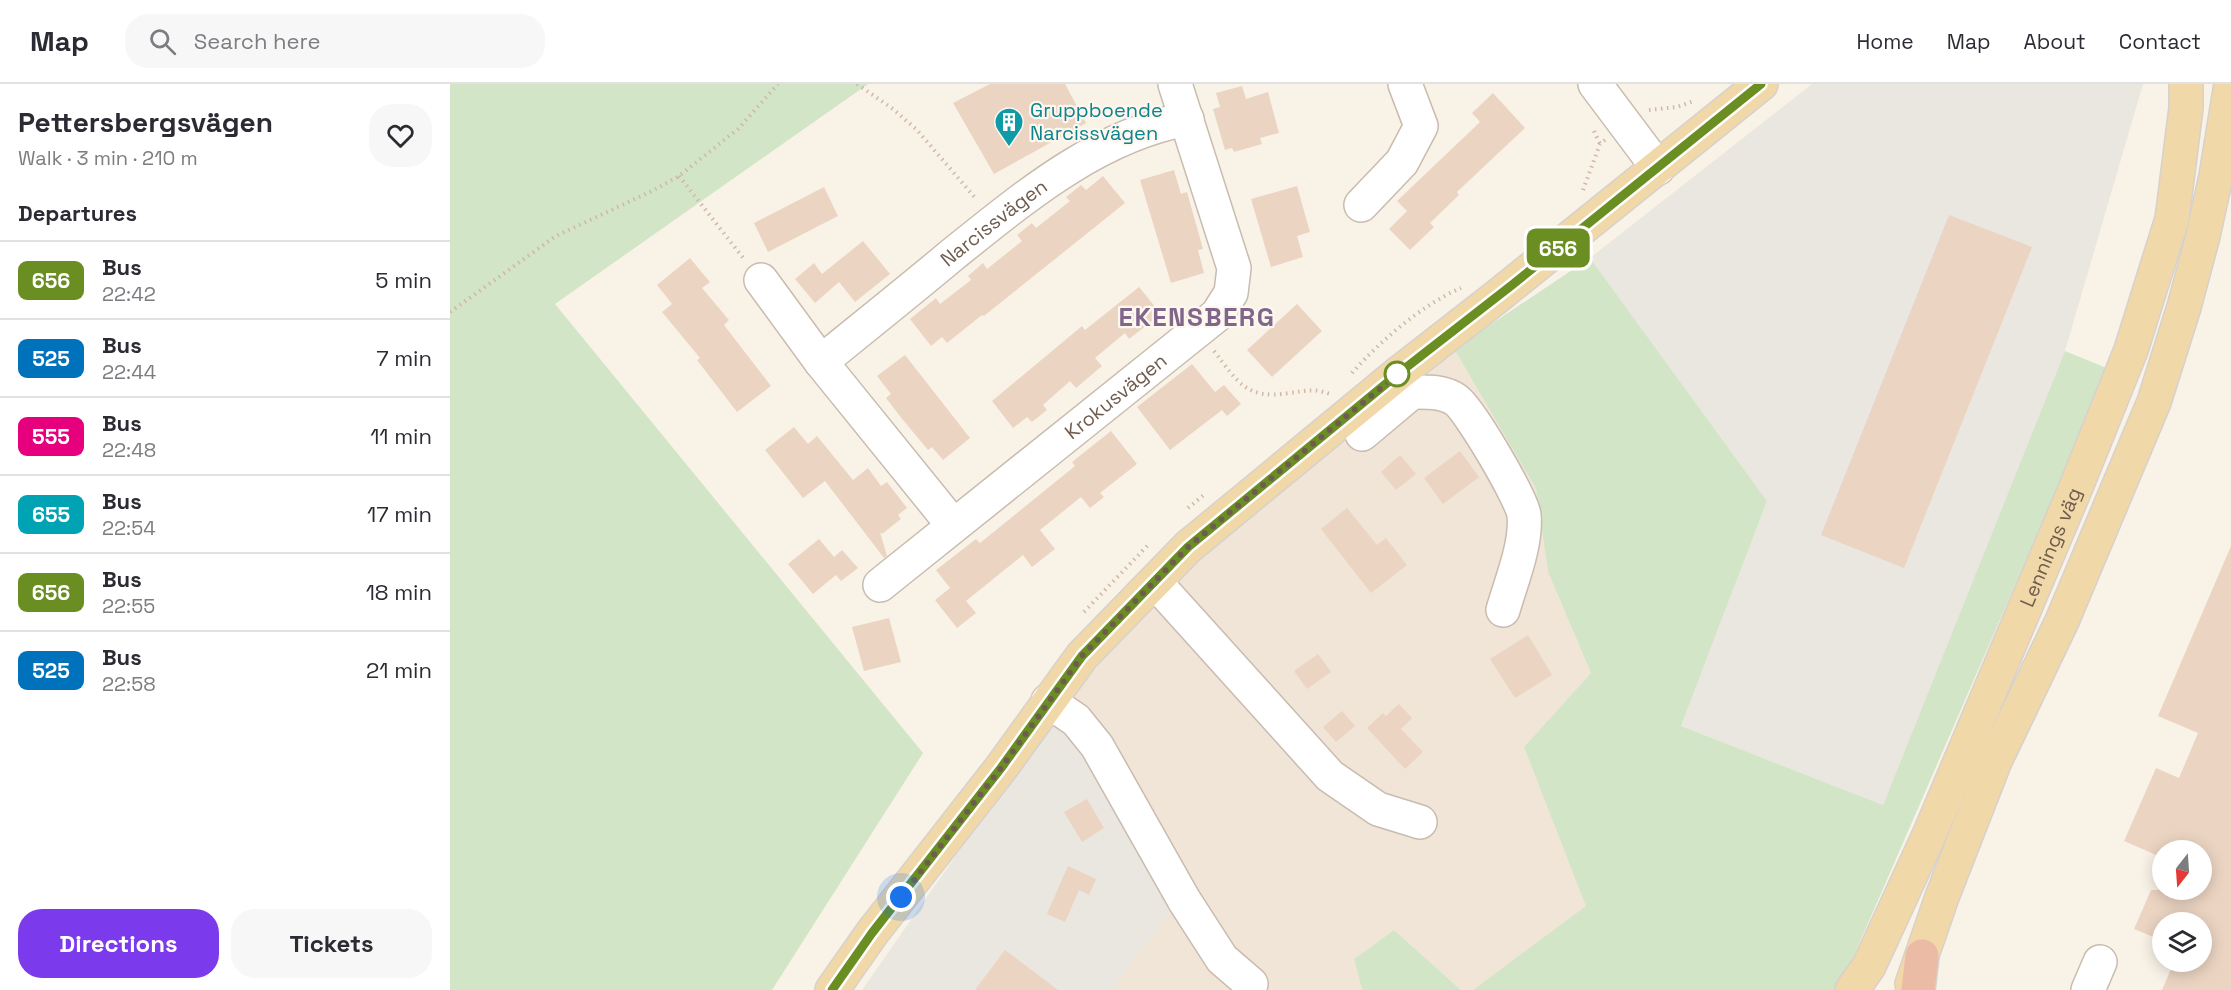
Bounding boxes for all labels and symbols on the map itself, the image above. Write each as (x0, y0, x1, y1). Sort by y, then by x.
place label: Gruppboende Narcissvägen (1030, 97, 1163, 146)
building icon: Gruppboende Narcissvägen (993, 106, 1025, 148)
street label: Narcissvägen (935, 173, 1052, 272)
line badge: 656 (1524, 228, 1592, 268)
district label: EKENSBERG (1119, 300, 1275, 334)
street label: Krokusvägen (1059, 347, 1172, 445)
unlabelled marker (1384, 361, 1410, 387)
street label: Lennings väg (2014, 483, 2087, 611)
north arrow (2152, 840, 2212, 900)
your location (886, 882, 916, 912)

